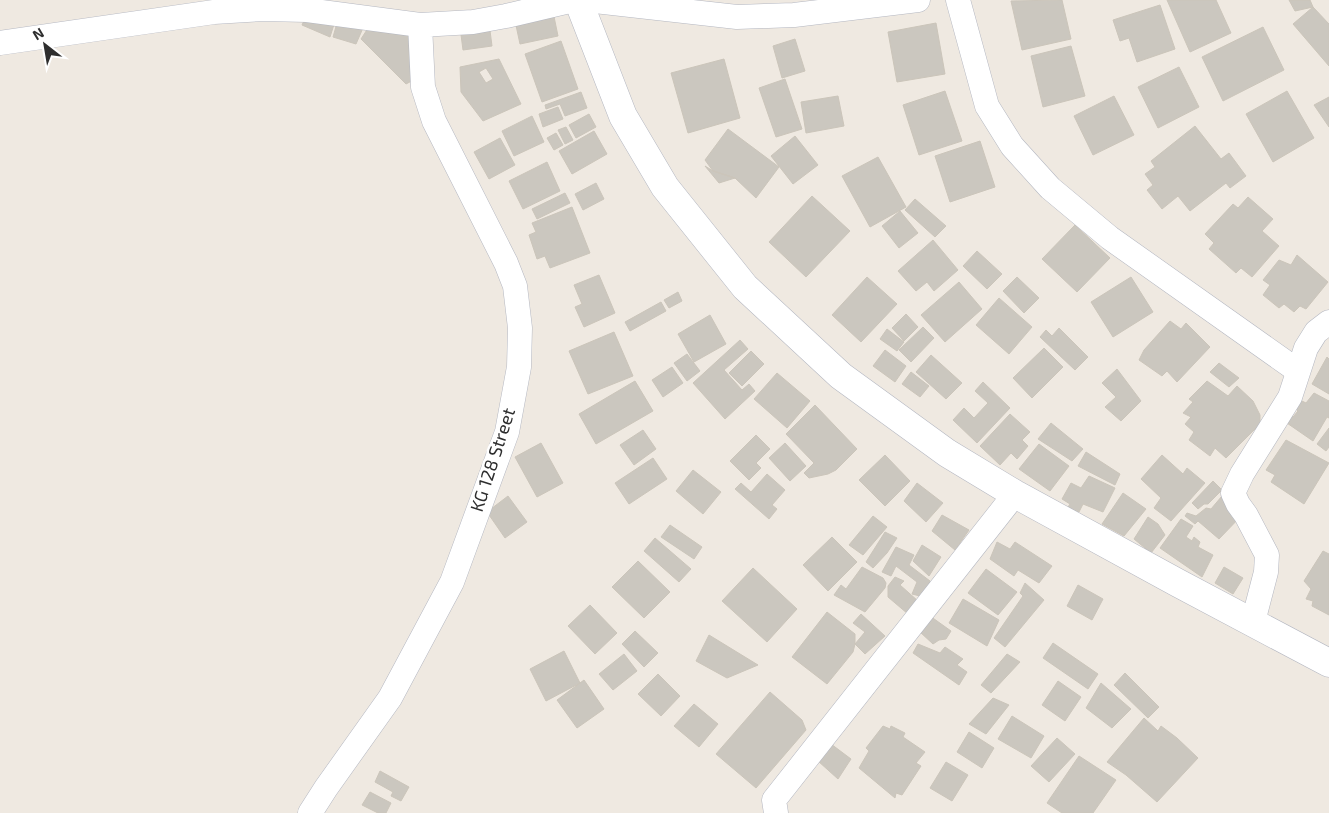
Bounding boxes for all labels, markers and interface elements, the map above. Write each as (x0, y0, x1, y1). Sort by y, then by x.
north arrow (20, 20, 70, 70)
text: N (29, 24, 47, 43)
street label: KG 128 Street (465, 405, 519, 514)

